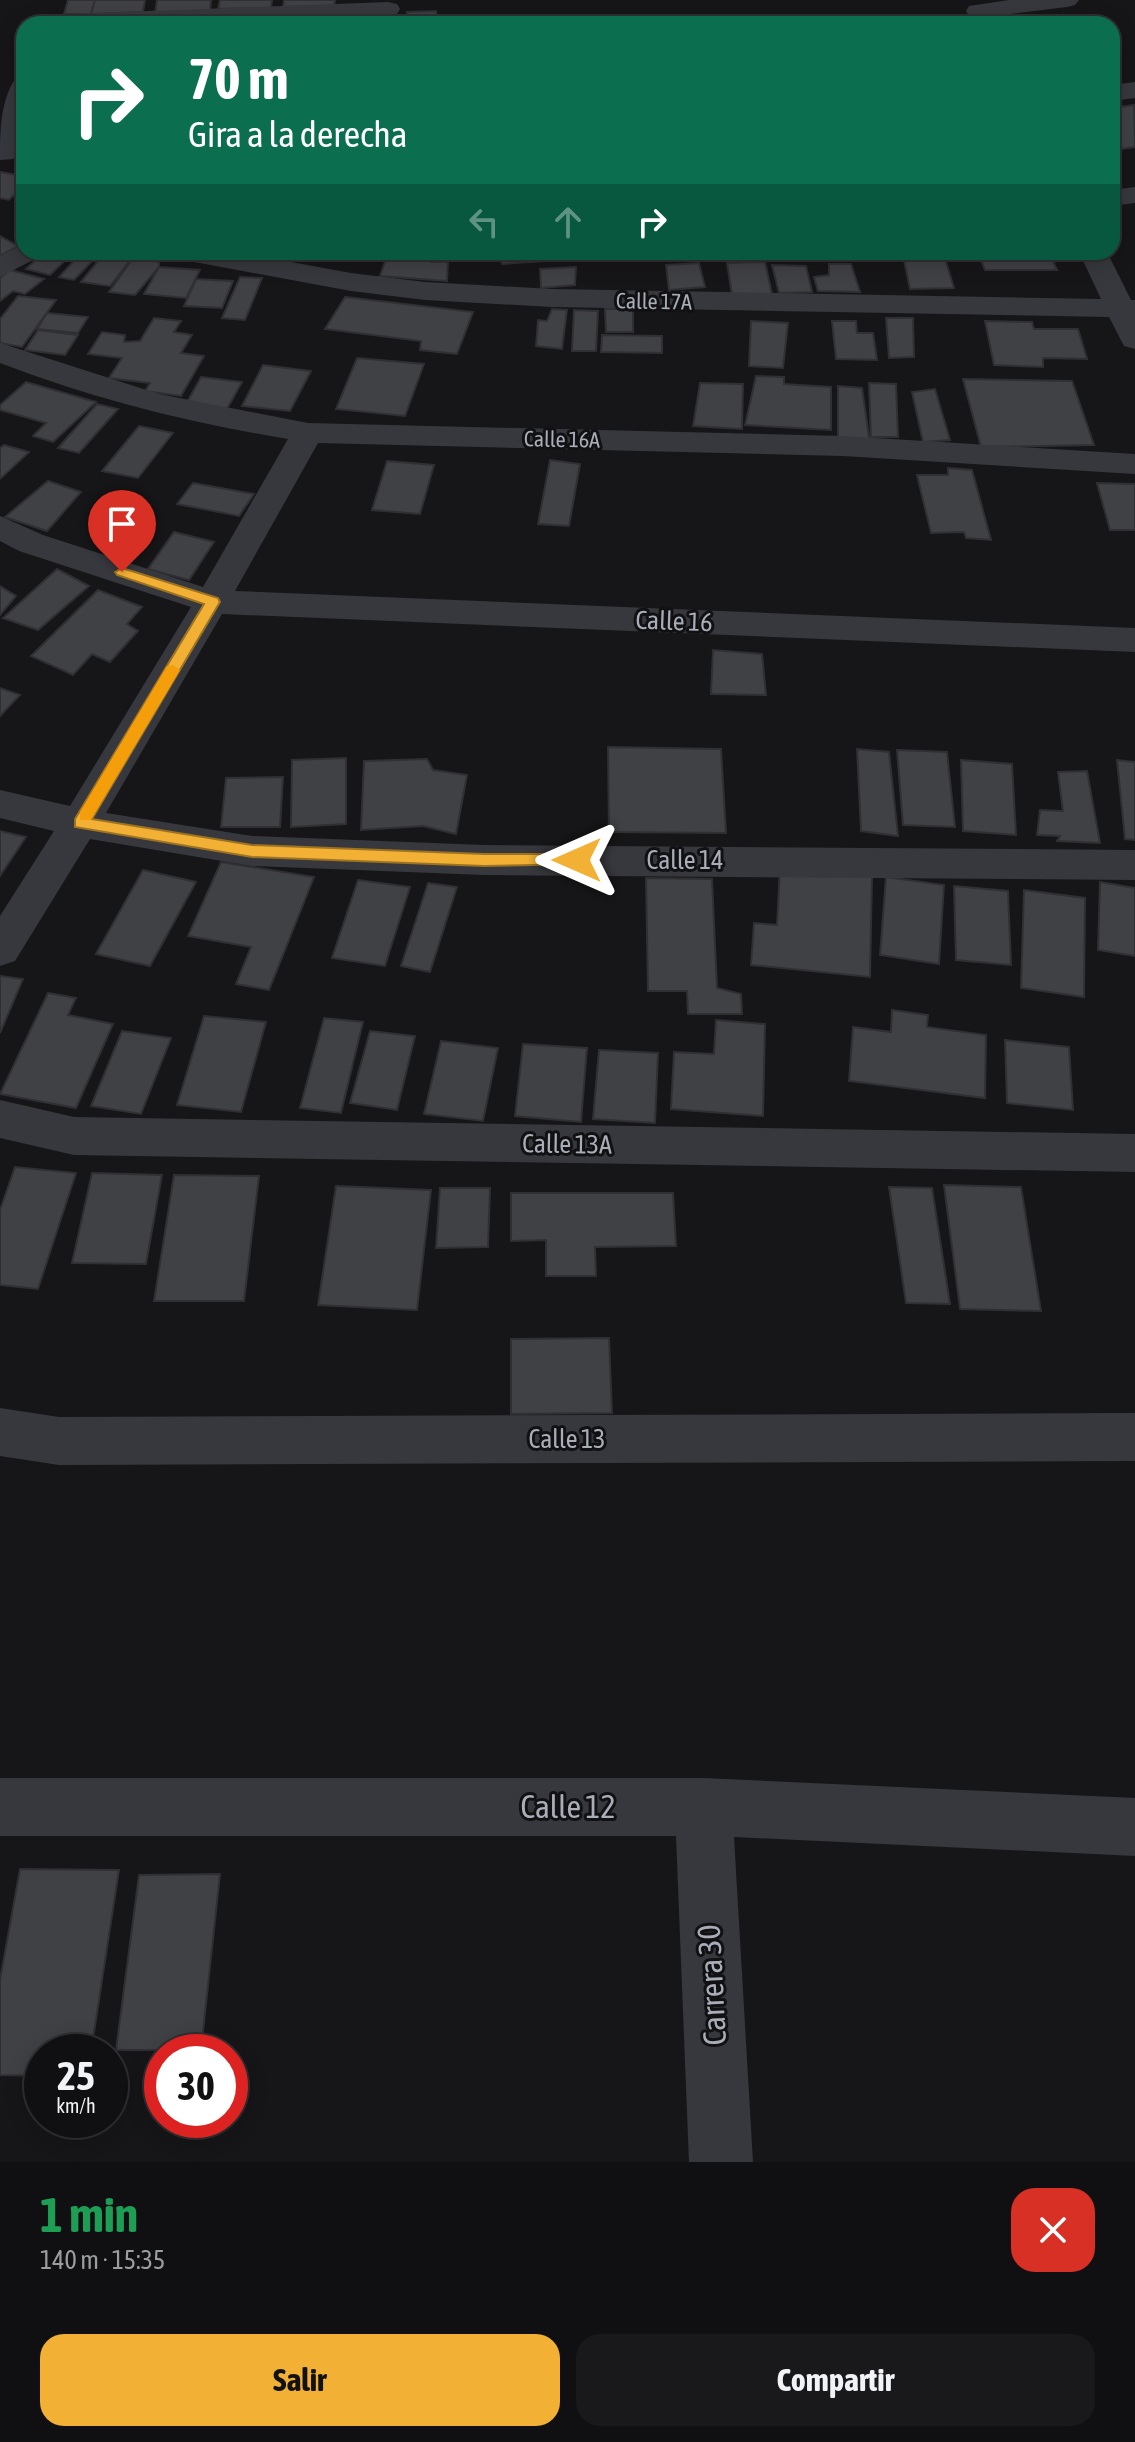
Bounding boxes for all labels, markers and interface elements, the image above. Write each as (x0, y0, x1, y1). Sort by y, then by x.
text: 70 m (188, 47, 289, 111)
icon: right (56, 48, 160, 152)
text: Gira a la derecha (188, 113, 408, 155)
icon: left (462, 200, 506, 244)
icon: ahead (546, 200, 590, 244)
icon: right (630, 200, 674, 244)
street label: Calle 17A (616, 287, 692, 315)
street label: Calle 16A (524, 425, 600, 453)
pin (88, 490, 156, 572)
icon: arrive (100, 502, 144, 546)
street label: Calle 16 (635, 605, 713, 637)
position arrow (535, 818, 619, 902)
street label: Calle 14 (646, 845, 724, 875)
street label: Calle 13A (522, 1128, 612, 1160)
street label: Calle 13 (528, 1424, 606, 1454)
street label: Calle 12 (521, 1788, 615, 1825)
street label: Carrera 30 (690, 1924, 733, 2046)
speed limit sign: 30 (144, 2034, 248, 2138)
text: 25 (57, 2053, 95, 2098)
text: km/h (56, 2094, 96, 2117)
text: 1 min (40, 2187, 138, 2242)
button: close (1011, 2188, 1095, 2272)
text: 140 m · 15:35 (40, 2245, 165, 2275)
button: Salir (40, 2334, 560, 2426)
button: Compartir (576, 2334, 1095, 2426)

